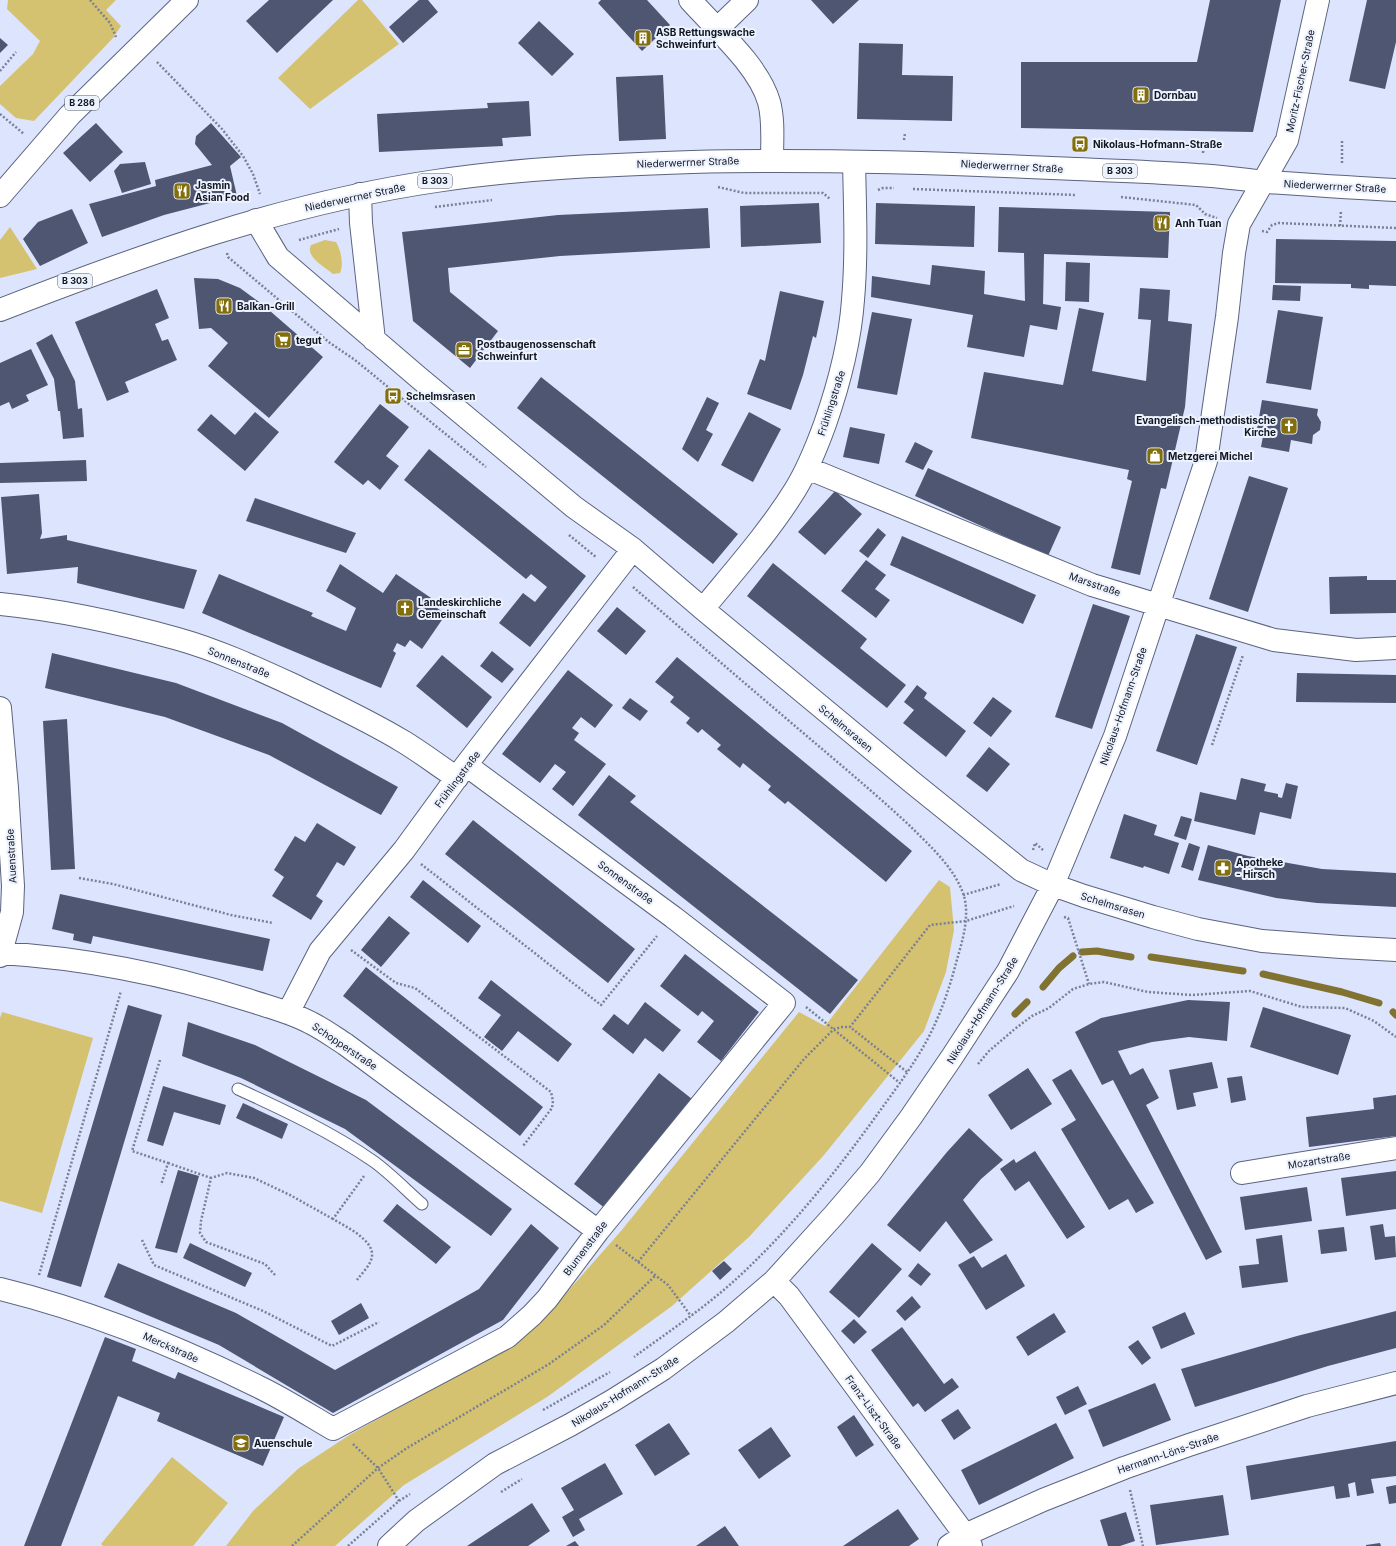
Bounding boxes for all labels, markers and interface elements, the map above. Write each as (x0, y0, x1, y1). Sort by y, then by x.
place label: ASB Rettungswache Schweinfurt (656, 26, 755, 50)
building icon: ASB Rettungswache Schweinfurt (633, 28, 653, 48)
street label: Moritz-Fischer-Straße (1283, 28, 1317, 134)
building icon: Dornbau (1131, 85, 1151, 105)
place label: Dornbau (1154, 89, 1196, 101)
road number: B 286 (65, 96, 99, 110)
bus stop icon: Nikolaus-Hofmann-Straße (1070, 134, 1090, 154)
place label: Nikolaus-Hofmann-Straße (1093, 138, 1222, 150)
street label: Niederwerrner Straße (637, 154, 740, 170)
street label: Niederwerrner Straße (960, 157, 1064, 175)
road number: B 303 (1103, 164, 1137, 178)
road number: B 303 (418, 174, 452, 188)
street label: Niederwerrner Straße (1283, 177, 1387, 195)
place label: Jasmin Asian Food (195, 179, 249, 203)
street label: Niederwerrner Straße (304, 180, 407, 214)
restaurant icon: Jasmin Asian Food (172, 181, 192, 201)
restaurant icon: Anh Tuan (1152, 213, 1172, 233)
place label: Anh Tuan (1175, 217, 1221, 229)
road number: B 303 (58, 274, 92, 288)
restaurant icon: Balkan-Grill (214, 296, 234, 316)
place label: Balkan-Grill (237, 300, 295, 312)
supermarket icon: tegut (273, 330, 293, 350)
place label: tegut (296, 334, 322, 347)
place label: Postbaugenossenschaft Schweinfurt (477, 338, 596, 362)
office icon: Postbaugenossenschaft Schweinfurt (454, 340, 474, 360)
street label: Frühlingstraße (815, 369, 847, 437)
bus stop icon: Schelmsrasen (383, 386, 403, 406)
place label: Schelmsrasen (406, 390, 476, 402)
place label: Evangelisch-methodistische Kirche (1136, 414, 1276, 438)
church icon: Evangelisch-methodistische Kirche (1279, 416, 1299, 436)
shop icon: Metzgerei Michel (1145, 446, 1165, 466)
place label: Metzgerei Michel (1168, 450, 1253, 463)
street label: Marsstraße (1068, 570, 1122, 598)
place label: Landeskirchliche Gemeinschaft (418, 596, 502, 620)
church icon: Landeskirchliche Gemeinschaft (395, 598, 415, 618)
street label: Sonnenstraße (206, 644, 272, 680)
street label: Nikolaus-Hofmann-Straße (1097, 645, 1149, 767)
street label: Schelmsrasen (817, 702, 875, 754)
street label: Frühlingstraße (432, 748, 482, 810)
street label: Auenstraße (4, 828, 18, 884)
place label: Apotheke - Hirsch (1236, 856, 1283, 880)
street label: Sonnenstraße (596, 858, 656, 906)
pharmacy icon: Apotheke - Hirsch (1213, 858, 1233, 878)
street label: Schelmsrasen (1079, 890, 1147, 921)
street label: Nikolaus-Hofmann-Straße (944, 954, 1020, 1066)
street label: Schopperstraße (310, 1020, 380, 1072)
street label: Mozartstraße (1287, 1149, 1351, 1171)
street label: Blumenstraße (561, 1218, 610, 1278)
street label: Merckstraße (141, 1329, 201, 1365)
street label: Nikolaus-Hofmann-Straße (569, 1353, 681, 1429)
street label: Franz-Liszt-Straße (843, 1373, 905, 1452)
street label: Hermann-Löns-Straße (1116, 1430, 1220, 1476)
school or university icon: Auenschule (231, 1433, 251, 1453)
place label: Auenschule (254, 1437, 313, 1449)

